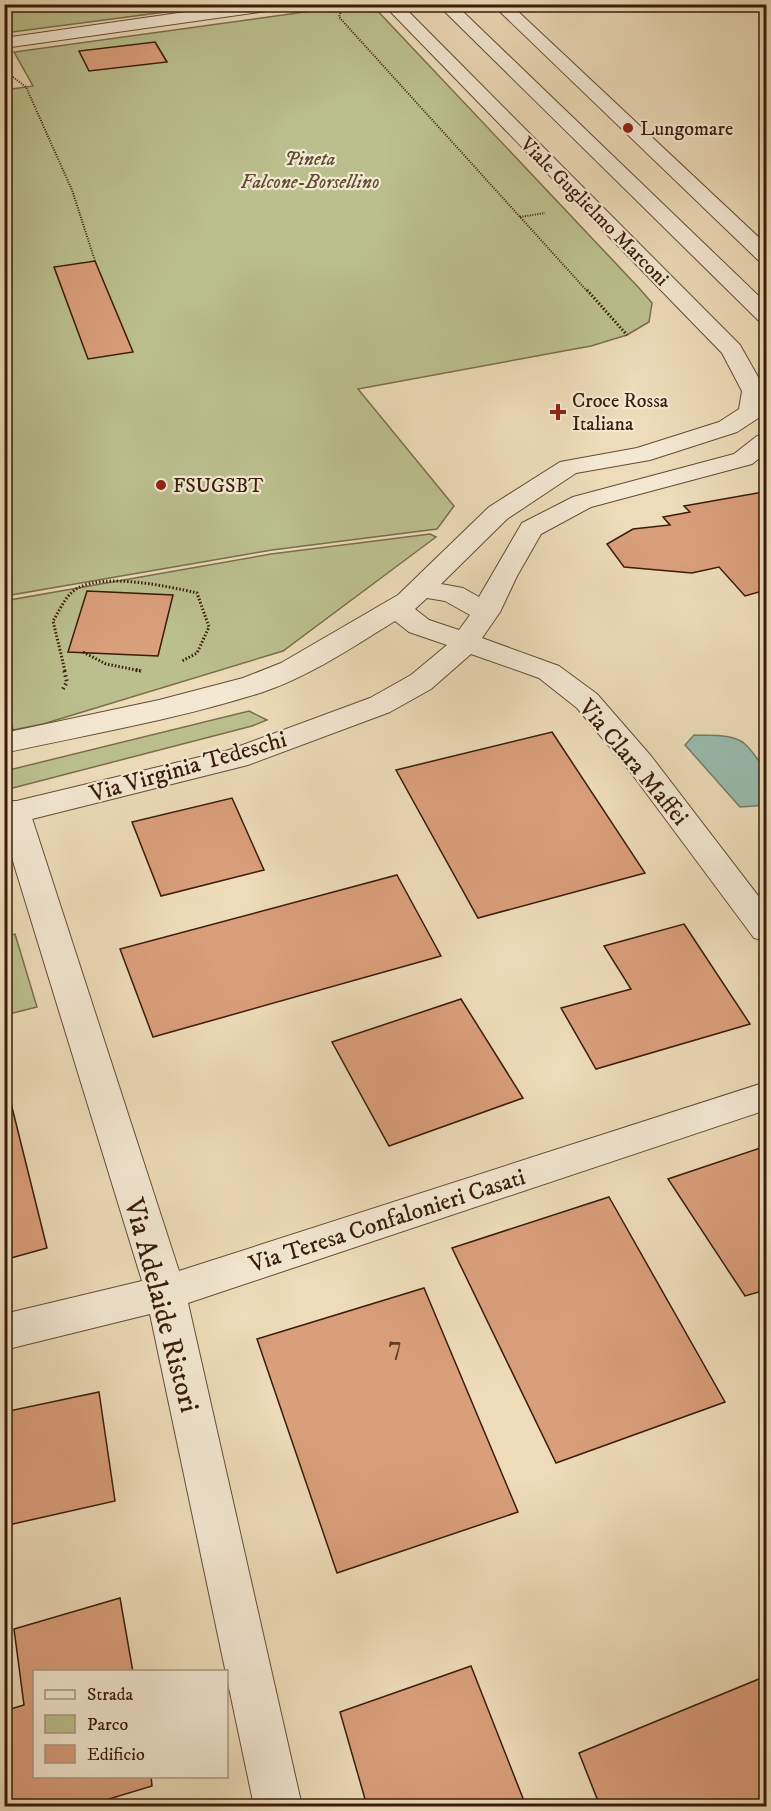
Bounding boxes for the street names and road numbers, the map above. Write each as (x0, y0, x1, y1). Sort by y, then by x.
street label: Viale Guglielmo Marconi (513, 132, 674, 292)
street label: Via Clara Maffei (571, 693, 695, 832)
street label: Via Virginia Tedeschi (85, 725, 290, 810)
street label: Via Teresa Confalonieri Casati (245, 1162, 529, 1280)
street label: Via Adelaide Ristori (116, 1193, 207, 1416)

